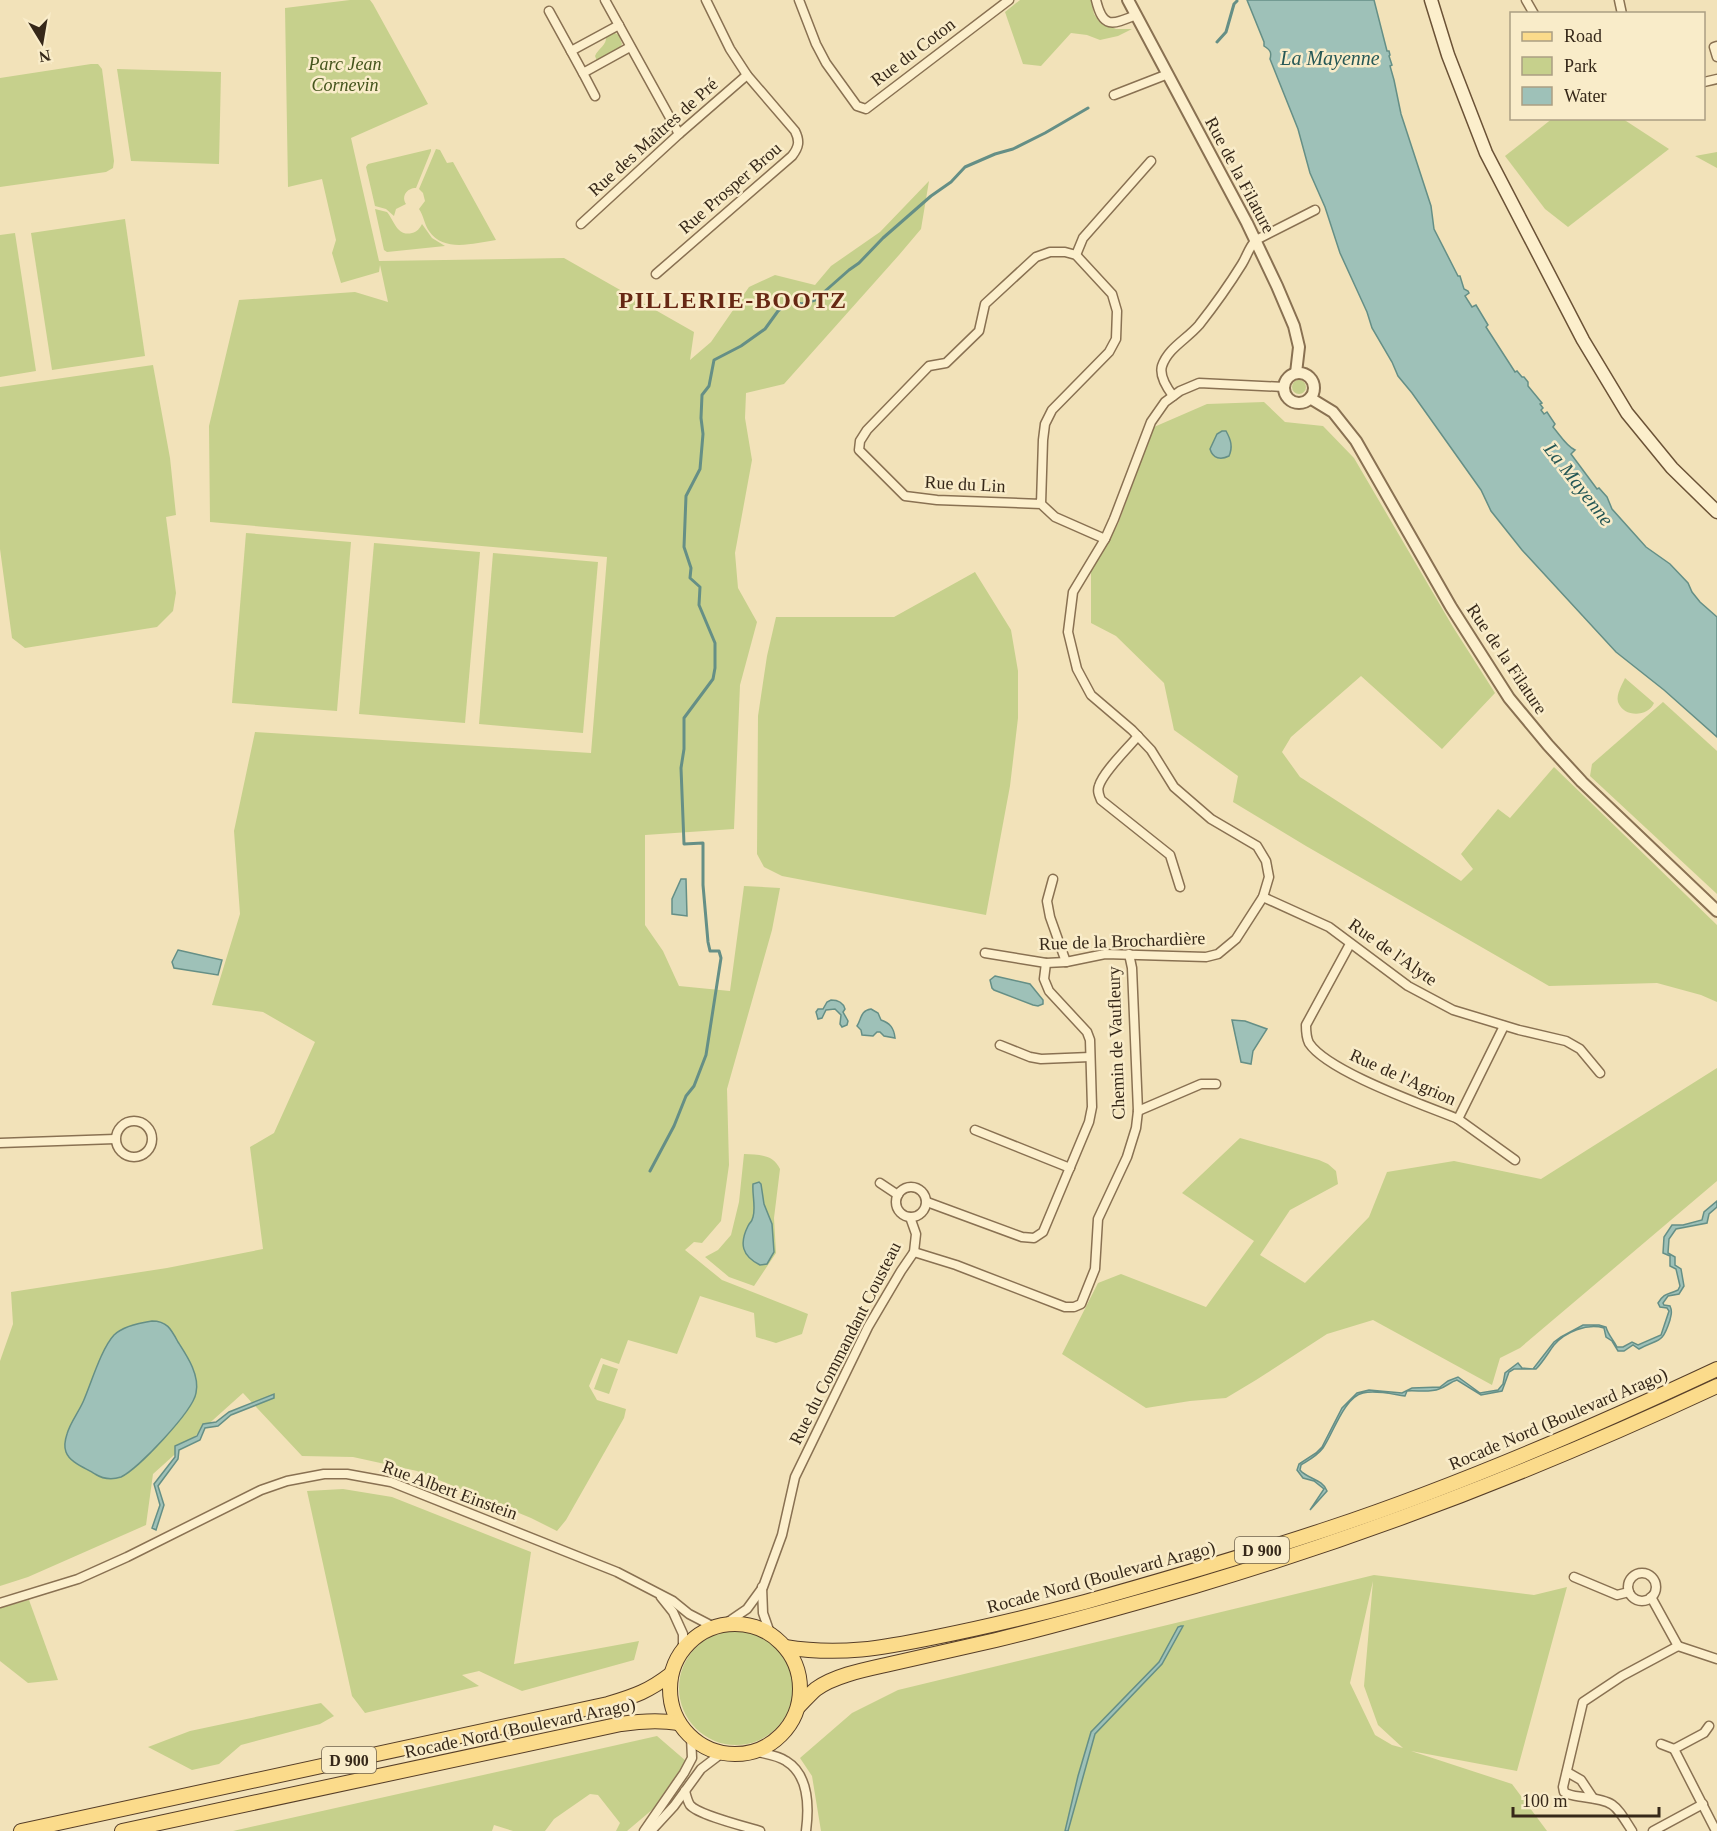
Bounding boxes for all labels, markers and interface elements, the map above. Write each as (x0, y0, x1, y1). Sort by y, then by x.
north arrow (12, 12, 72, 72)
legend (1510, 12, 1705, 120)
street label: Rue du Coton (867, 14, 959, 90)
text: Road (1564, 26, 1602, 46)
text: N (37, 47, 52, 66)
water label: La Mayenne (1279, 47, 1380, 70)
park label: Parc Jean Cornevin (308, 54, 381, 95)
text: Park (1564, 56, 1597, 76)
street label: Rue des Maîtres de Pré (584, 74, 722, 200)
text: Water (1564, 86, 1607, 106)
street label: Rue de la Filature (1201, 114, 1279, 236)
street label: Rue Prosper Brou (675, 138, 785, 238)
district label: PILLERIE-BOOTZ (618, 287, 848, 313)
water label: La Mayenne (1538, 437, 1618, 531)
street label: Rue du Lin (924, 472, 1006, 496)
street label: Rue de la Filature (1463, 600, 1551, 718)
street label: Rue de l'Alyte (1345, 914, 1441, 990)
street label: Rue de la Brochardière (1038, 928, 1206, 954)
street label: Chemin de Vaufleury (1103, 966, 1129, 1120)
street label: Rue de l'Agrion (1347, 1045, 1459, 1109)
street label: Rue du Commandant Cousteau (785, 1238, 905, 1448)
street label: Rocade Nord (Boulevard Arago) (1446, 1364, 1671, 1475)
street label: Rue Albert Einstein (380, 1456, 520, 1524)
street label: Rocade Nord (Boulevard Arago) (985, 1537, 1218, 1618)
road number: D 900 (1235, 1537, 1289, 1563)
street label: Rocade Nord (Boulevard Arago) (403, 1694, 637, 1763)
road number: D 900 (322, 1747, 376, 1773)
scale bar (1513, 1780, 1658, 1818)
text: 100 m (1522, 1791, 1568, 1811)

